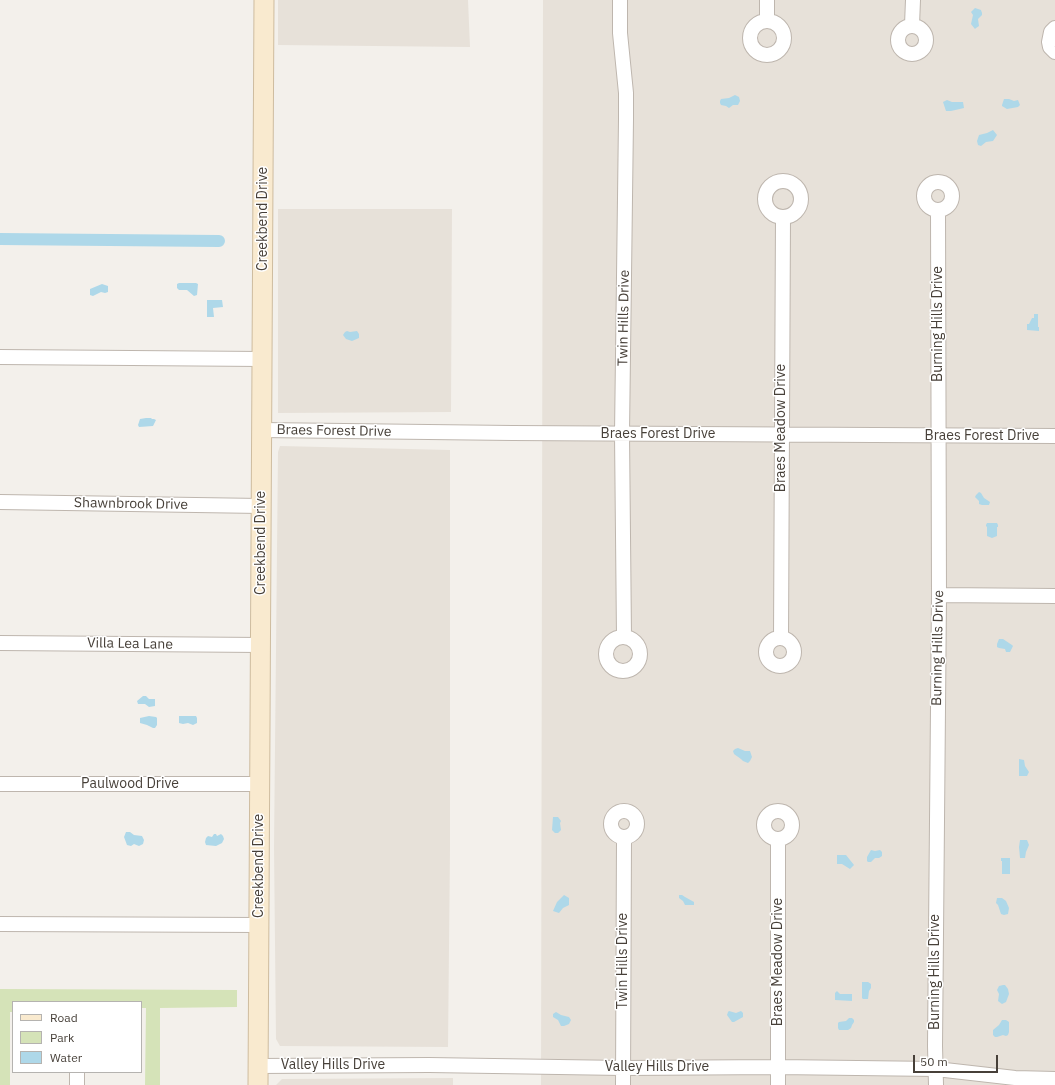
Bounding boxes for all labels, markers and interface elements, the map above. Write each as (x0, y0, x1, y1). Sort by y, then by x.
street label: Creekbend Drive (255, 167, 271, 271)
street label: Burning Hills Drive (930, 266, 946, 382)
street label: Twin Hills Drive (615, 270, 633, 366)
street label: Braes Meadow Drive (773, 364, 789, 492)
street label: Braes Forest Drive (276, 422, 392, 440)
street label: Braes Forest Drive (600, 426, 716, 442)
street label: Braes Forest Drive (924, 428, 1040, 444)
street label: Creekbend Drive (253, 491, 269, 595)
street label: Shawnbrook Drive (74, 495, 188, 513)
street label: Burning Hills Drive (929, 590, 947, 706)
street label: Villa Lea Lane (87, 635, 173, 653)
street label: Paulwood Drive (81, 776, 179, 792)
street label: Creekbend Drive (251, 814, 267, 918)
street label: Braes Meadow Drive (770, 898, 786, 1026)
street label: Twin Hills Drive (615, 913, 631, 1009)
street label: Burning Hills Drive (927, 914, 943, 1030)
legend (12, 1001, 142, 1073)
text: Road (50, 1010, 78, 1025)
text: Park (50, 1030, 74, 1045)
scale bar (915, 1047, 1000, 1073)
text: Water (50, 1050, 82, 1065)
text: 50 m (920, 1054, 948, 1069)
street label: Valley Hills Drive (281, 1057, 385, 1073)
street label: Valley Hills Drive (605, 1059, 709, 1075)

